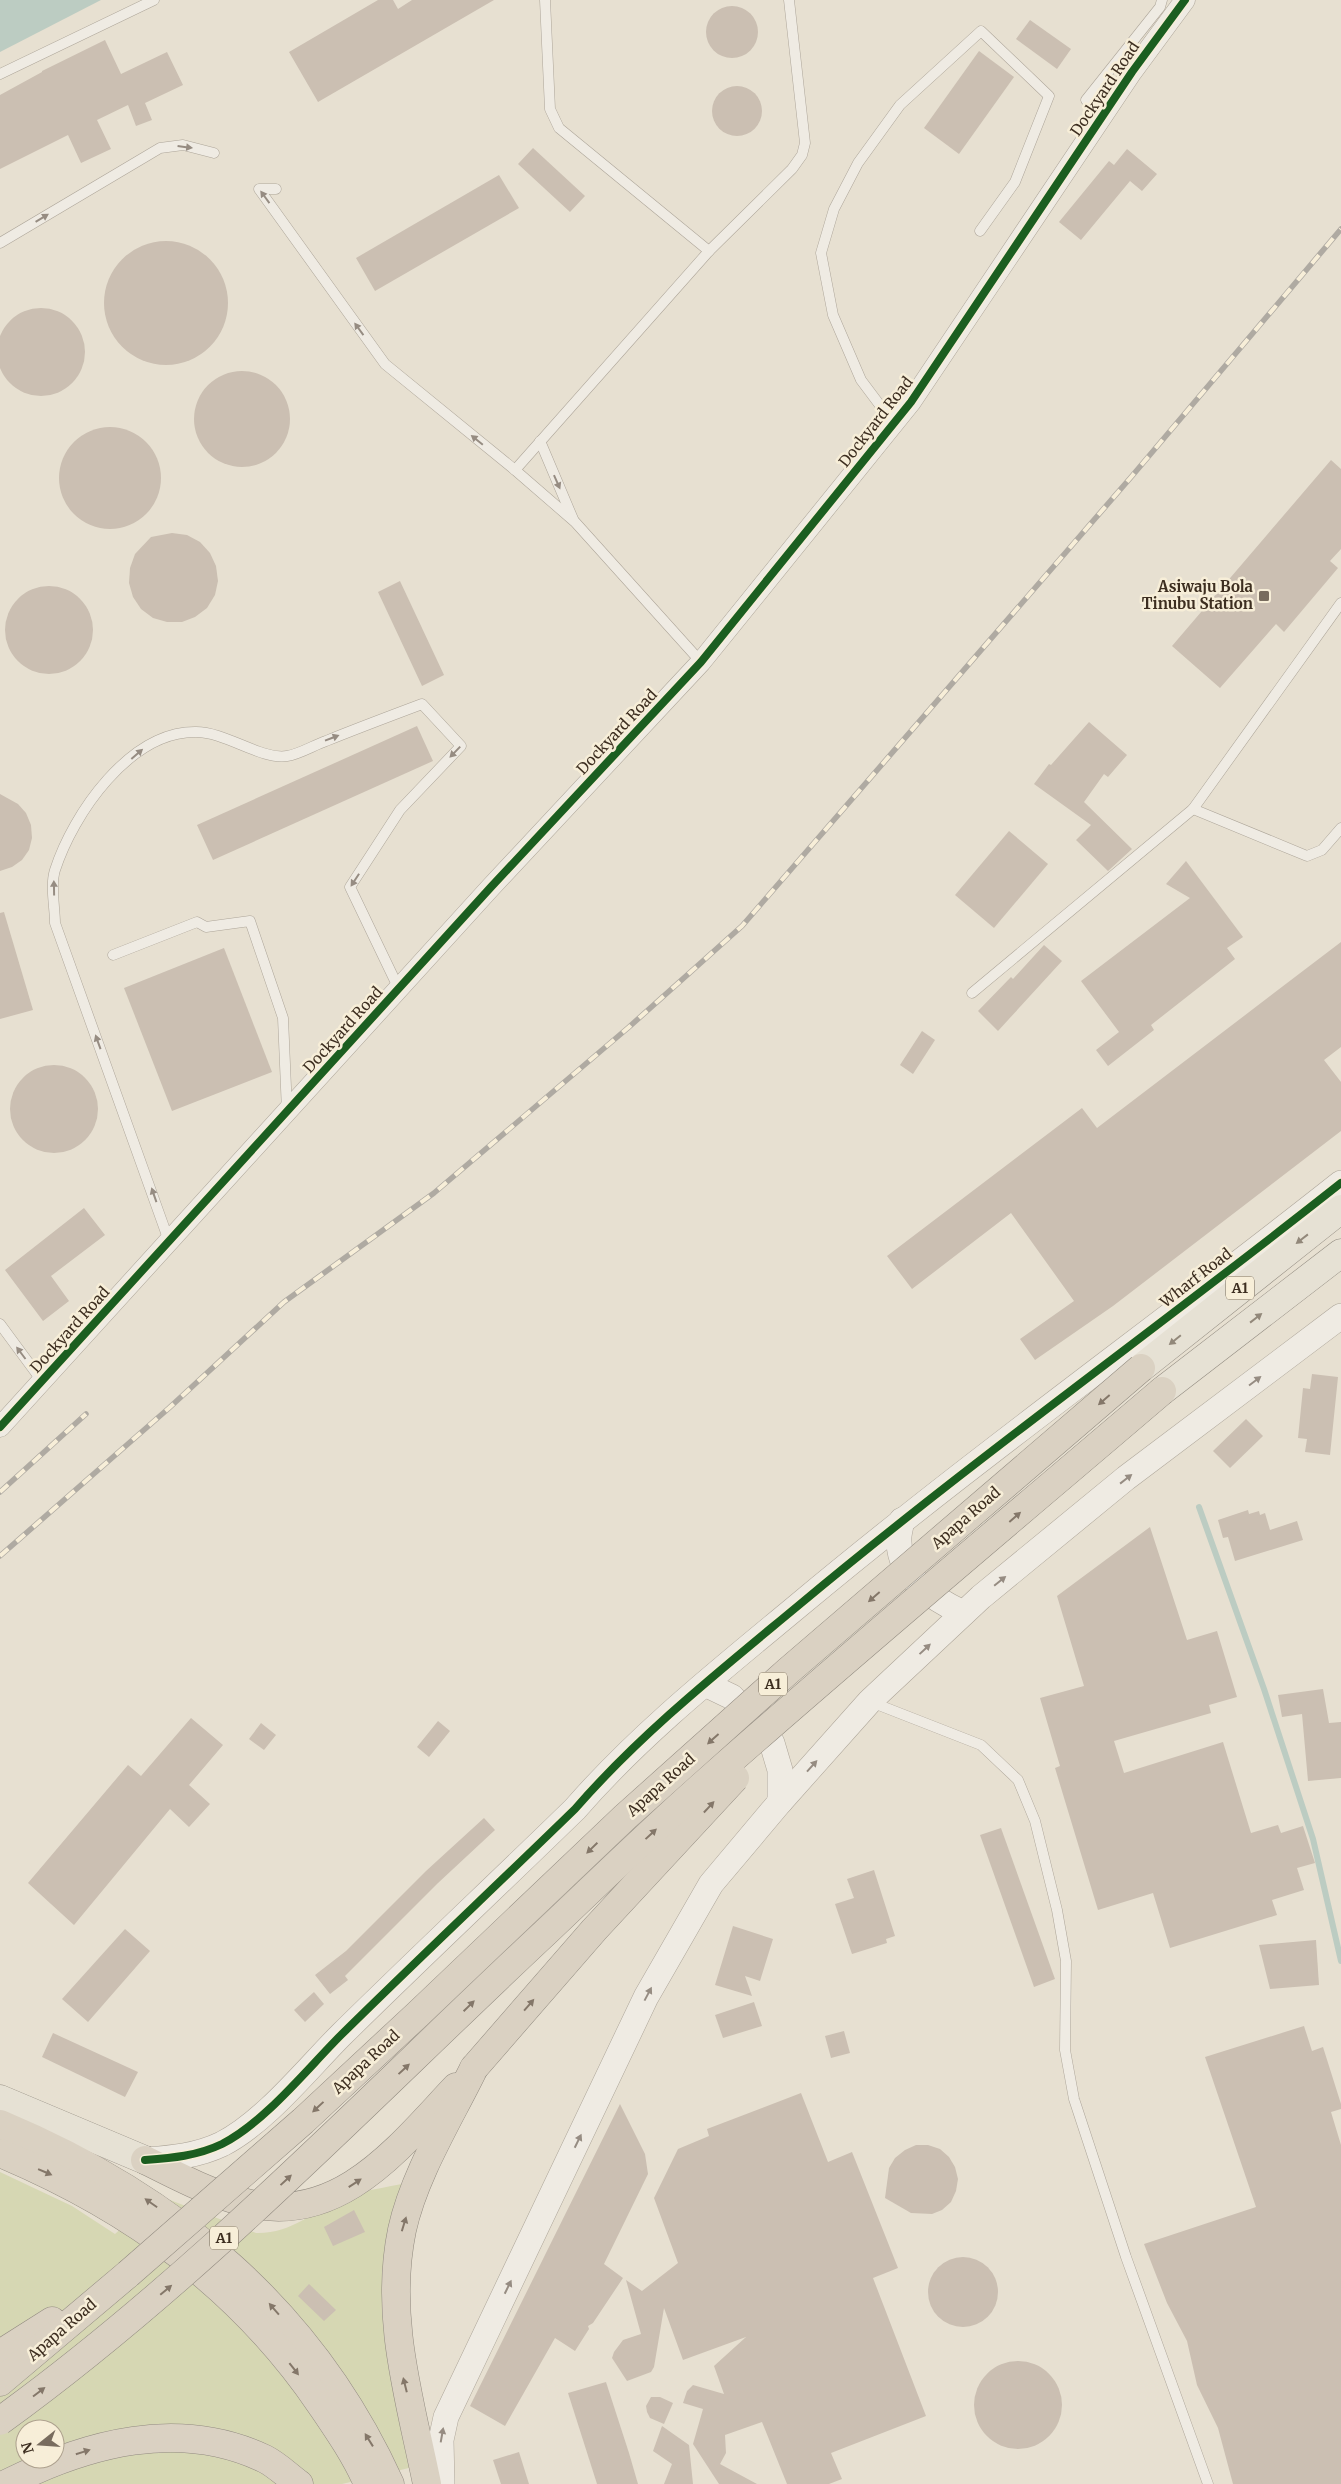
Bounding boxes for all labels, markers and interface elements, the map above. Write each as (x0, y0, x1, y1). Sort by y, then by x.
street label: Dockyard Road (1066, 38, 1143, 139)
one-way arrow (177, 143, 193, 151)
one-way arrow (260, 190, 270, 204)
one-way arrow (35, 213, 48, 222)
one-way arrow (354, 323, 365, 336)
street label: Dockyard Road (834, 373, 917, 471)
one-way arrow (470, 434, 483, 445)
one-way arrow (554, 475, 562, 489)
place label: Asiwaju Bola Tinubu Station (1142, 577, 1254, 613)
marker: Asiwaju Bola Tinubu Station (1257, 589, 1271, 603)
street label: Dockyard Road (572, 685, 661, 778)
one-way arrow (325, 734, 339, 742)
one-way arrow (449, 746, 461, 758)
one-way arrow (131, 748, 144, 759)
one-way arrow (350, 873, 360, 886)
one-way arrow (50, 879, 58, 895)
street label: Dockyard Road (299, 983, 386, 1077)
one-way arrow (94, 1035, 102, 1050)
one-way arrow (150, 1187, 158, 1202)
one-way arrow (1296, 1233, 1309, 1244)
street label: Wharf Road (1155, 1244, 1235, 1312)
road number: A1 (1226, 1276, 1254, 1300)
street label: Dockyard Road (26, 1283, 113, 1377)
one-way arrow (1249, 1313, 1262, 1323)
one-way arrow (1169, 1335, 1182, 1346)
one-way arrow (16, 1346, 26, 1360)
one-way arrow (1248, 1375, 1261, 1386)
one-way arrow (1098, 1394, 1110, 1406)
one-way arrow (1119, 1473, 1132, 1484)
street label: Apapa Road (927, 1483, 1004, 1553)
one-way arrow (1008, 1511, 1020, 1523)
one-way arrow (993, 1576, 1006, 1587)
one-way arrow (869, 1591, 881, 1603)
one-way arrow (918, 1643, 930, 1655)
road number: A1 (759, 1672, 787, 1696)
one-way arrow (707, 1733, 719, 1745)
street label: Apapa Road (622, 1749, 699, 1821)
one-way arrow (807, 1759, 818, 1772)
one-way arrow (703, 1801, 715, 1813)
one-way arrow (645, 1828, 657, 1840)
one-way arrow (587, 1842, 599, 1854)
one-way arrow (644, 1987, 652, 2001)
one-way arrow (523, 1998, 534, 2011)
one-way arrow (463, 2000, 475, 2012)
street label: Apapa Road (327, 2026, 403, 2098)
one-way arrow (397, 2063, 409, 2075)
one-way arrow (313, 2101, 325, 2113)
one-way arrow (573, 2133, 582, 2148)
one-way arrow (38, 2168, 53, 2176)
one-way arrow (279, 2174, 291, 2186)
one-way arrow (348, 2178, 361, 2187)
one-way arrow (144, 2198, 158, 2208)
one-way arrow (401, 2217, 409, 2232)
road number: A1 (210, 2226, 238, 2250)
one-way arrow (504, 2280, 512, 2294)
one-way arrow (160, 2285, 172, 2296)
street label: Apapa Road (23, 2295, 100, 2365)
one-way arrow (268, 2303, 280, 2315)
one-way arrow (288, 2362, 299, 2375)
one-way arrow (401, 2378, 409, 2393)
one-way arrow (32, 2387, 46, 2397)
north arrow (15, 2419, 65, 2469)
one-way arrow (439, 2427, 447, 2443)
one-way arrow (365, 2434, 374, 2447)
text: N (17, 2440, 38, 2456)
one-way arrow (76, 2447, 91, 2455)

